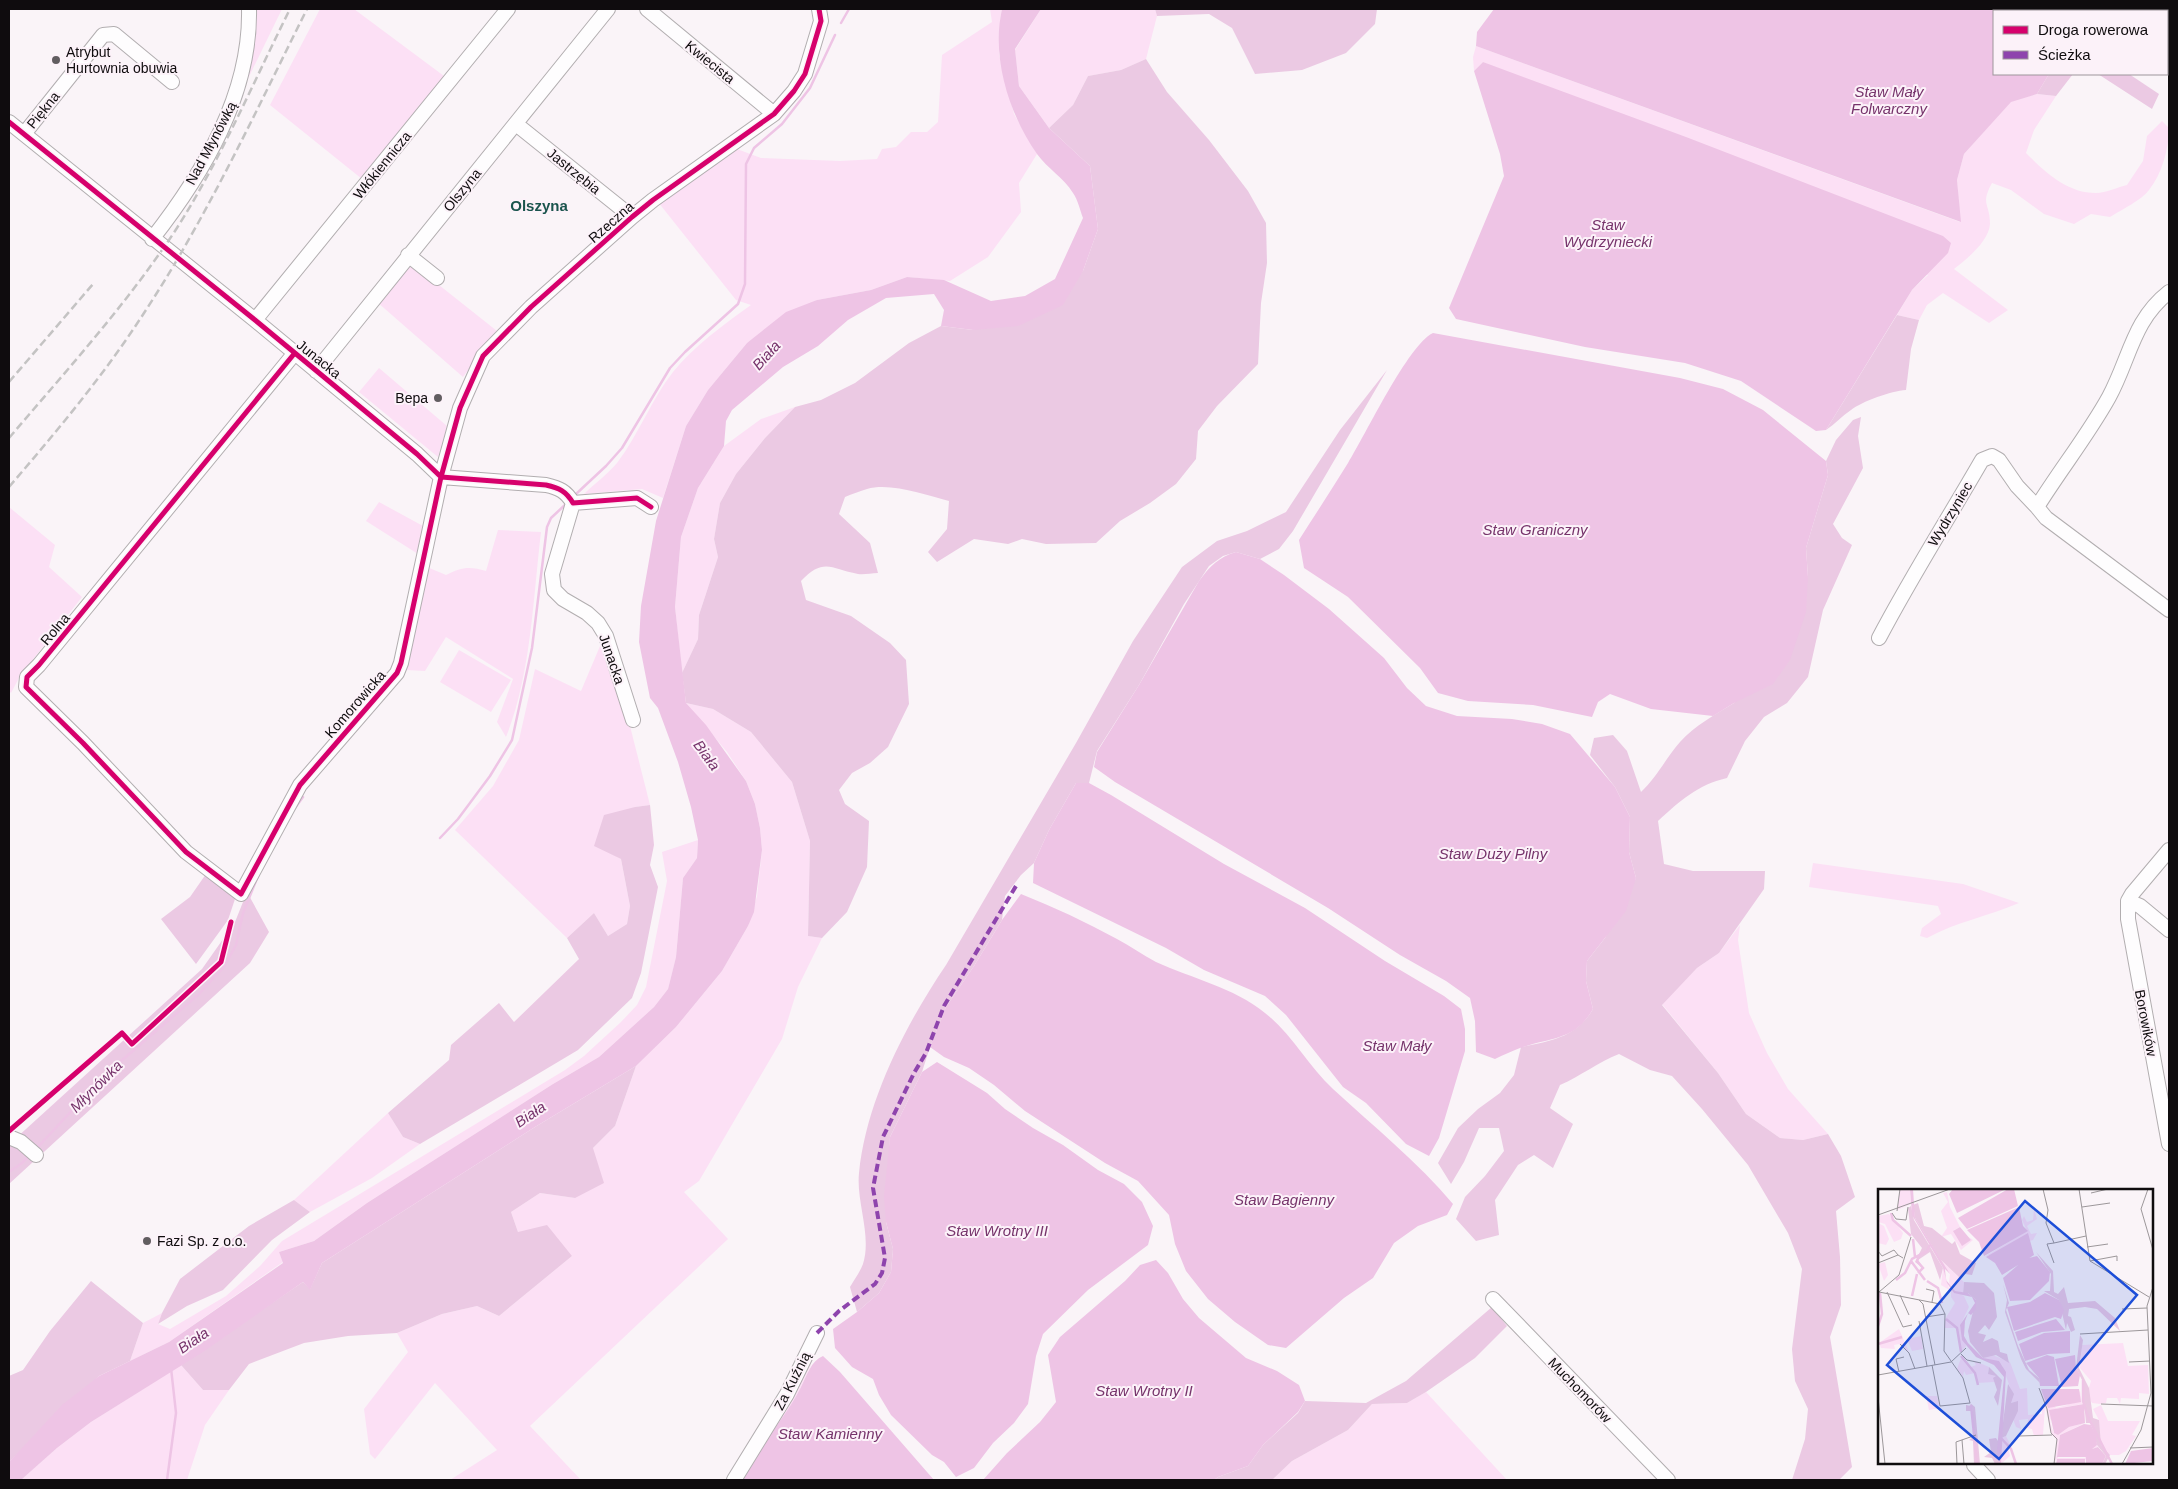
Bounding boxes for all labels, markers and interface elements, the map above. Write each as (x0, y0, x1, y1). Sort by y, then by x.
legend (1993, 10, 2168, 75)
text: Droga rowerowa (2038, 21, 2149, 38)
street label: Kwiecista (682, 37, 738, 87)
place label: Atrybut Hurtownia obuwia (66, 44, 177, 76)
text: Ścieżka (2038, 46, 2091, 63)
marker: Atrybut Hurtownia obuwia (50, 54, 62, 66)
water label: Staw Mały Folwarczny (1851, 83, 1928, 117)
street label: Piękna (23, 88, 63, 132)
street label: Nad Młynówką (182, 99, 240, 187)
street label: Włókiennicza (350, 128, 414, 202)
street label: Jastrzębia (544, 145, 604, 197)
street label: Olszyna (440, 165, 484, 215)
district label: Olszyna (510, 197, 568, 214)
street label: Rzeczna (585, 198, 637, 246)
water label: Staw Wydrzyniecki (1564, 216, 1653, 250)
street label: Junacka (294, 336, 344, 382)
water label: Biała (749, 337, 783, 373)
place label: Bepa (395, 390, 428, 406)
marker: Bepa (432, 392, 444, 404)
street label: Wydrzyniec (1925, 479, 1975, 549)
water label: Staw Graniczny (1482, 521, 1589, 538)
street label: Rolna (37, 610, 73, 648)
street label: Junacka (596, 632, 628, 686)
street label: Komorowicka (321, 667, 389, 741)
water label: Biała (690, 737, 724, 773)
water label: Staw Duży Pilny (1439, 845, 1549, 862)
street label: Borowików (2132, 988, 2160, 1059)
water label: Staw Mały (1362, 1037, 1433, 1054)
water label: Młynówka (66, 1056, 126, 1116)
water label: Biała (511, 1098, 549, 1130)
inset map (1878, 1189, 2153, 1464)
water label: Staw Bagienny (1234, 1191, 1336, 1208)
water label: Staw Wrotny III (946, 1222, 1048, 1239)
place label: Fazi Sp. z o.o. (157, 1233, 246, 1249)
marker: Fazi Sp. z o.o. (141, 1235, 153, 1247)
water label: Biała (174, 1324, 212, 1356)
street label: Za Kuźnią (771, 1349, 814, 1413)
street label: Muchomorów (1545, 1354, 1616, 1426)
water label: Staw Wrotny II (1095, 1382, 1193, 1399)
water label: Staw Kamienny (778, 1425, 884, 1442)

